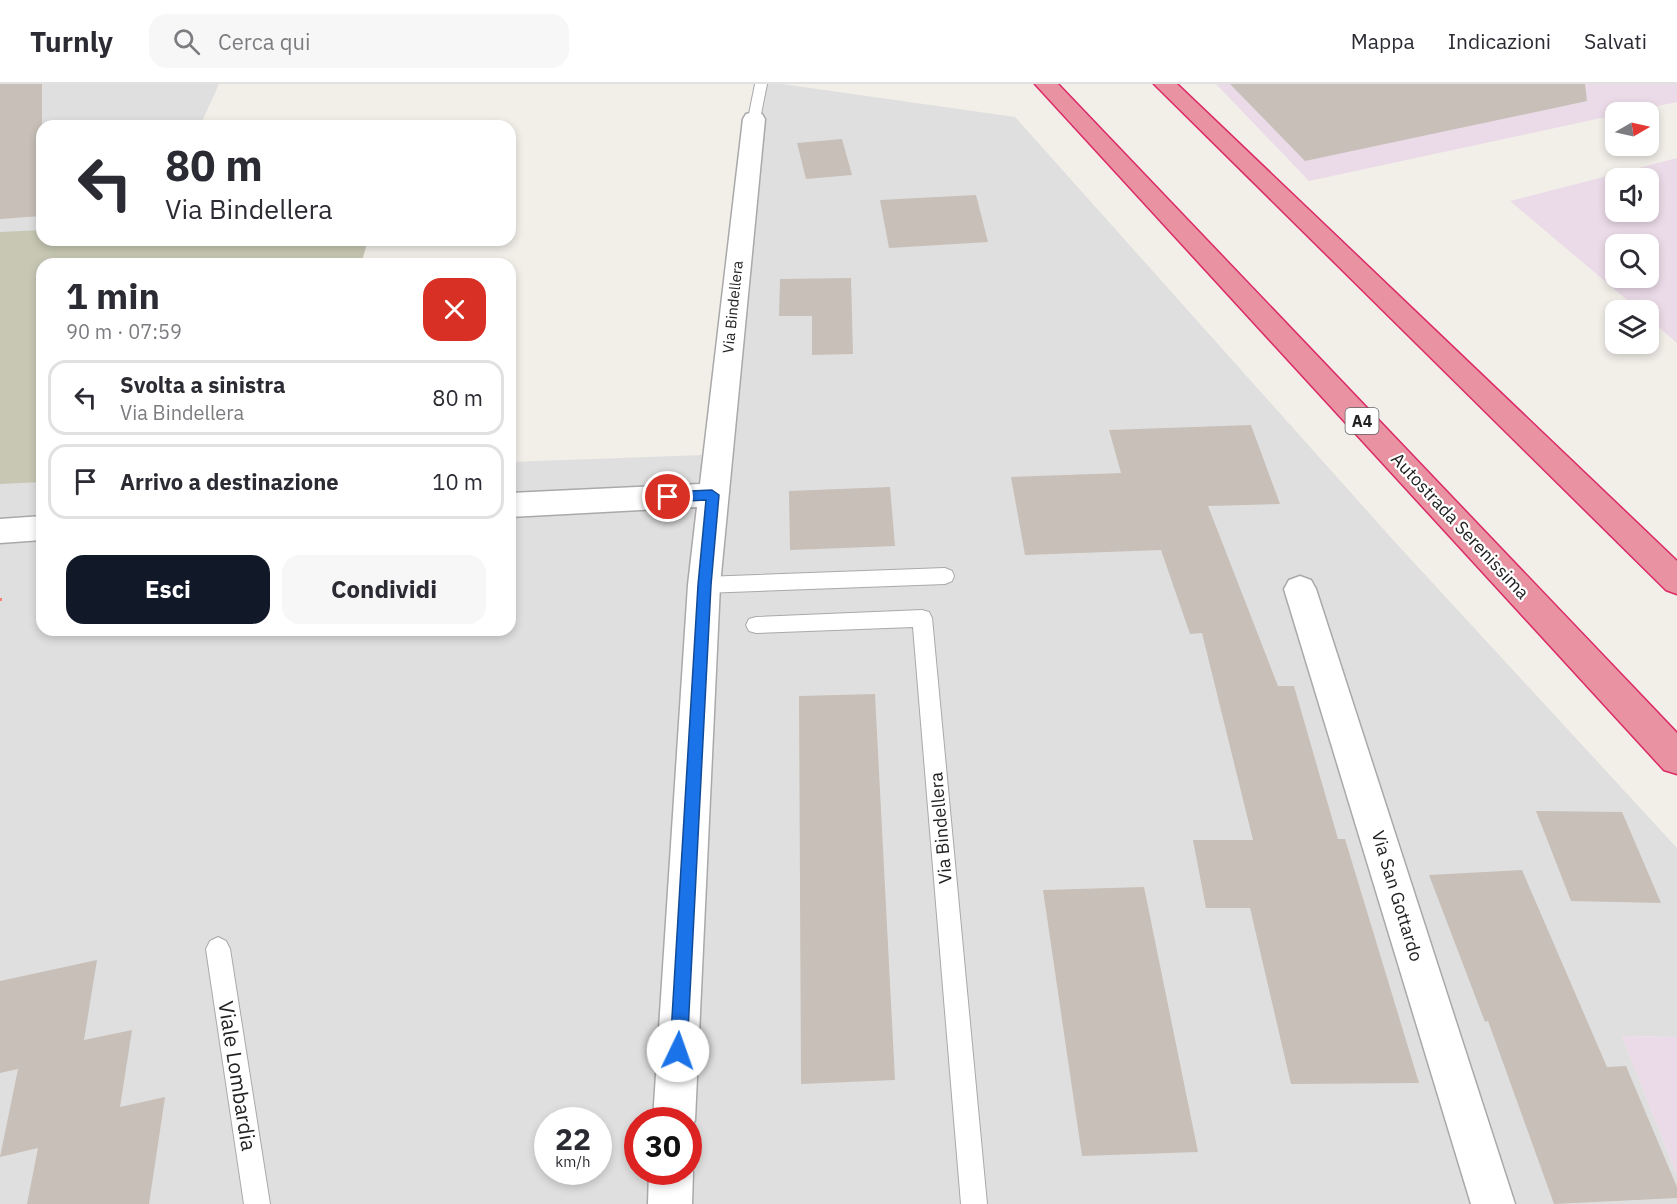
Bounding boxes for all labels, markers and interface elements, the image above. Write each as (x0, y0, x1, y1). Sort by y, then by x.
search box (149, 14, 569, 68)
text: Turnly (30, 23, 113, 60)
icon: search (170, 25, 203, 58)
text: Cerca qui (218, 27, 311, 56)
text: Mappa (1351, 27, 1415, 55)
text: Indicazioni (1448, 27, 1551, 55)
text: Salvati (1584, 27, 1647, 55)
north arrow (1605, 102, 1659, 156)
map controls (1605, 102, 1659, 354)
text: 80 m (165, 138, 263, 193)
icon: left (66, 144, 144, 222)
button: sound (1605, 168, 1659, 222)
text: Via Bindellera (165, 191, 333, 226)
button: search (1605, 234, 1659, 288)
street label: Via Bindellera (718, 260, 747, 354)
text: 1 min (66, 272, 160, 319)
button: close (423, 278, 486, 341)
button: layers (1605, 300, 1659, 354)
text: 90 m · 07:59 (66, 318, 182, 345)
text: Svolta a sinistra (120, 370, 285, 399)
icon: left (69, 381, 102, 414)
text: 80 m (432, 383, 483, 412)
text: Via Bindellera (120, 399, 244, 426)
road number: A4 (1346, 408, 1378, 434)
street label: Autostrada Serenissima (1386, 448, 1535, 604)
icon: arrive (69, 465, 102, 498)
text: Arrivo a destinazione (120, 467, 339, 496)
text: 10 m (432, 467, 483, 496)
pin (642, 471, 693, 522)
icon: arrive (651, 480, 684, 513)
button: Esci (66, 555, 270, 624)
button: Condividi (282, 555, 486, 624)
street label: Via Bindellera (924, 771, 957, 885)
street label: Via San Gottardo (1367, 828, 1428, 964)
street label: Viale Lombardia (212, 999, 264, 1153)
position arrow (646, 1019, 710, 1083)
speed limit sign: 30 (624, 1107, 702, 1185)
text: 22 (555, 1119, 591, 1158)
text: km/h (555, 1152, 591, 1171)

